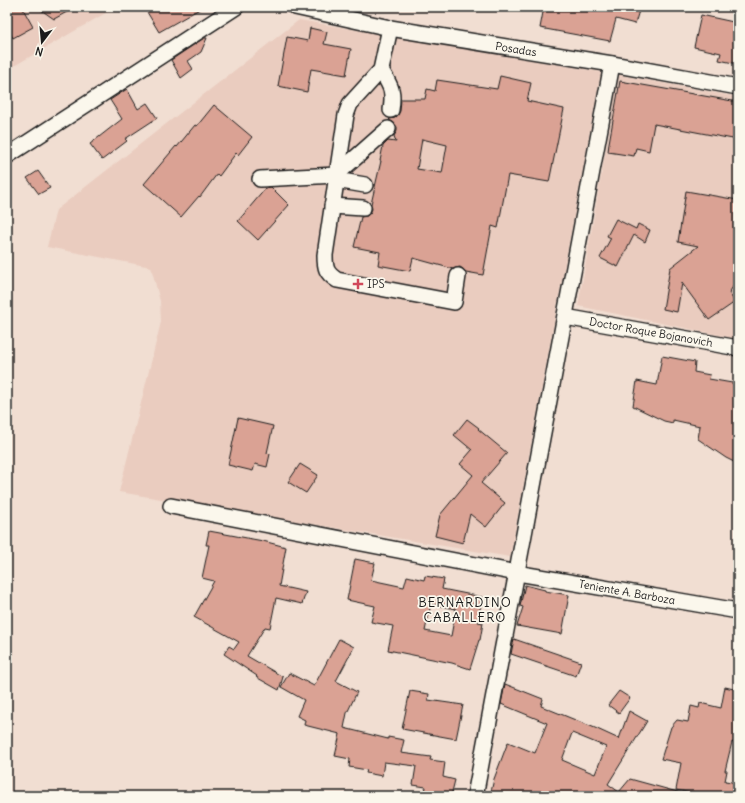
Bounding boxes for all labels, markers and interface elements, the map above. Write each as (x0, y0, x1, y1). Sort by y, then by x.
north arrow (22, 22, 62, 62)
street label: Posadas (494, 39, 538, 59)
text: N (34, 44, 45, 59)
place label: IPS (367, 277, 385, 291)
marker: IPS (352, 278, 364, 290)
street label: Doctor Roque Bojanovich (588, 314, 714, 350)
street label: Teniente A. Barboza (578, 577, 676, 607)
district label: BERNARDINO CABALLERO (418, 594, 512, 626)

